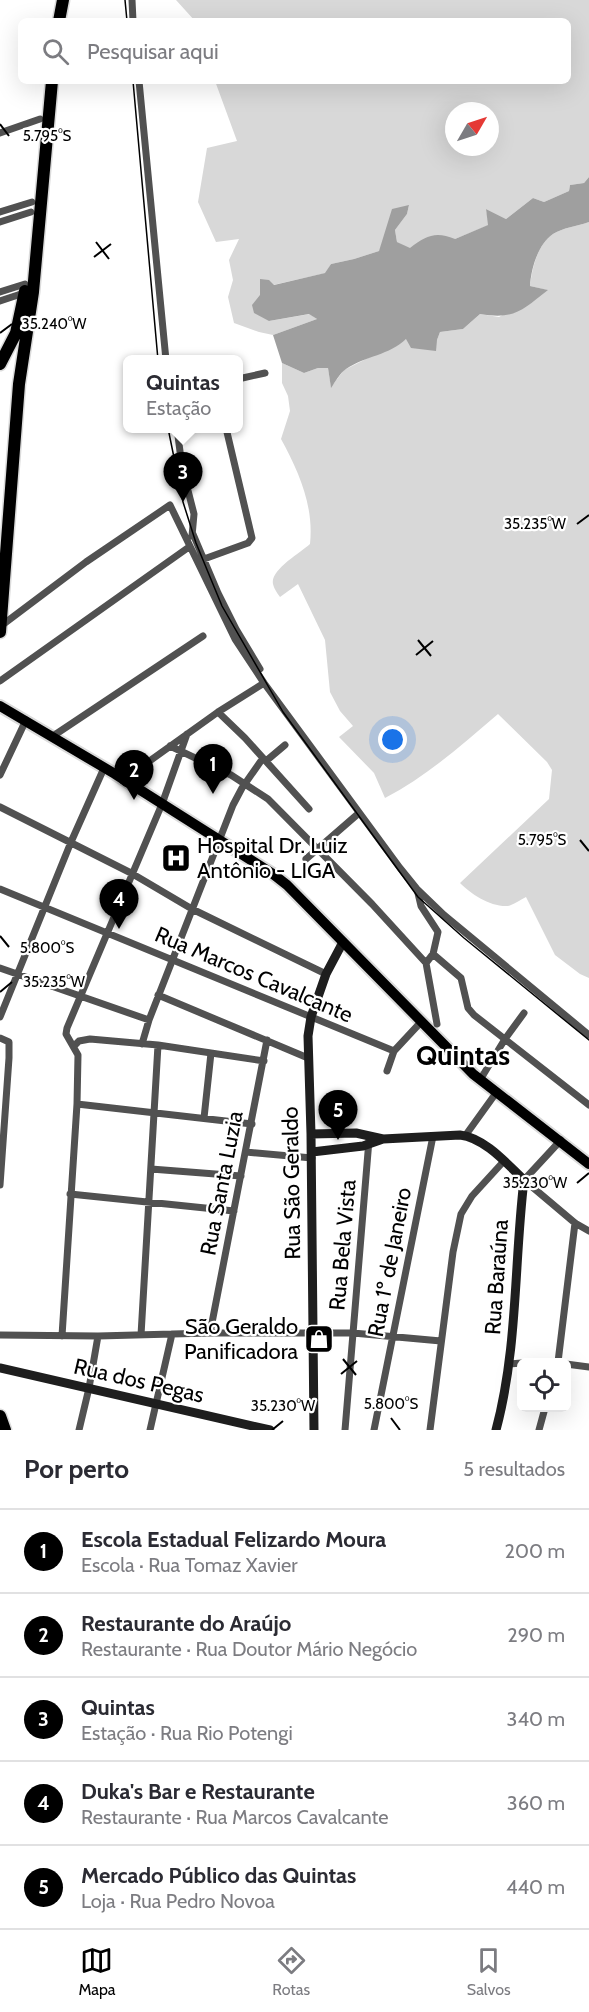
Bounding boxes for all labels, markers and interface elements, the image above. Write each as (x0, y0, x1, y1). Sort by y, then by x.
search box (18, 18, 571, 84)
icon: search (39, 35, 72, 68)
text: Pesquisar aqui (87, 38, 219, 65)
north arrow (445, 102, 499, 156)
text: 5.795°S (23, 127, 72, 145)
text: 35.240°W (22, 315, 87, 333)
popup (123, 355, 243, 433)
text: Quintas (146, 369, 220, 396)
text: Estação (146, 396, 211, 420)
pin: 3 (164, 452, 202, 502)
text: 35.235°W (504, 515, 567, 533)
your location (378, 725, 407, 754)
pin: 1 (194, 744, 232, 794)
pin: 2 (114, 750, 154, 800)
text: 5.795°S (518, 831, 567, 849)
place label: Hospital Dr. Luiz Antônio - LIGA (197, 832, 348, 884)
hospital icon: Hospital Dr. Luiz Antônio - LIGA (160, 842, 192, 874)
pin: 4 (100, 880, 138, 929)
street label: Rua Marcos Cavalcante (151, 921, 357, 1028)
text: 5.800°S (20, 939, 74, 957)
text: 35.235°W (23, 973, 86, 991)
district label: Quintas (416, 1038, 510, 1072)
pin: 5 (318, 1090, 358, 1140)
street label: Rua São Geraldo (277, 1106, 306, 1260)
street label: Rua Santa Luzia (194, 1108, 249, 1258)
text: 35.230°W (503, 1174, 568, 1192)
street label: Rua Bela Vista (323, 1178, 362, 1312)
street label: Rua 1º de Janeiro (362, 1185, 417, 1339)
street label: Rua Baraúna (479, 1218, 514, 1336)
place label: São Geraldo Panificadora (184, 1313, 298, 1365)
shop icon: São Geraldo Panificadora (303, 1323, 335, 1355)
street label: Rua dos Pegas (71, 1352, 207, 1409)
map controls (517, 1358, 571, 1412)
button: locate (517, 1358, 571, 1412)
text: 5.800°S (364, 1395, 418, 1413)
text: 35.230°W (251, 1397, 316, 1415)
text: Por perto (24, 1453, 129, 1485)
text: 5 resultados (463, 1457, 565, 1481)
text: Escola Estadual Felizardo Moura (81, 1526, 386, 1553)
text: 1 (40, 1539, 47, 1563)
text: 200 m (505, 1539, 565, 1563)
text: Escola · Rua Tomaz Xavier (81, 1553, 298, 1577)
text: Restaurante do Araújo (81, 1610, 291, 1637)
text: 2 (38, 1623, 49, 1647)
text: 290 m (507, 1623, 565, 1647)
text: Restaurante · Rua Doutor Mário Negócio (81, 1637, 417, 1661)
text: Quintas (81, 1694, 155, 1721)
text: 3 (38, 1707, 49, 1731)
text: 340 m (507, 1707, 565, 1731)
text: Estação · Rua Rio Potengi (81, 1721, 293, 1745)
text: Duka's Bar e Restaurante (81, 1778, 315, 1805)
text: 4 (37, 1791, 50, 1815)
text: 360 m (507, 1791, 565, 1815)
text: Restaurante · Rua Marcos Cavalcante (81, 1805, 388, 1829)
text: Mercado Público das Quintas (81, 1862, 356, 1889)
text: 5 (38, 1875, 49, 1899)
text: 440 m (506, 1875, 565, 1899)
text: Loja · Rua Pedro Novoa (81, 1889, 275, 1913)
tab: Mapa (78, 1944, 116, 1999)
tab: Rotas (272, 1944, 310, 1999)
tab: Salvos (467, 1944, 511, 1999)

